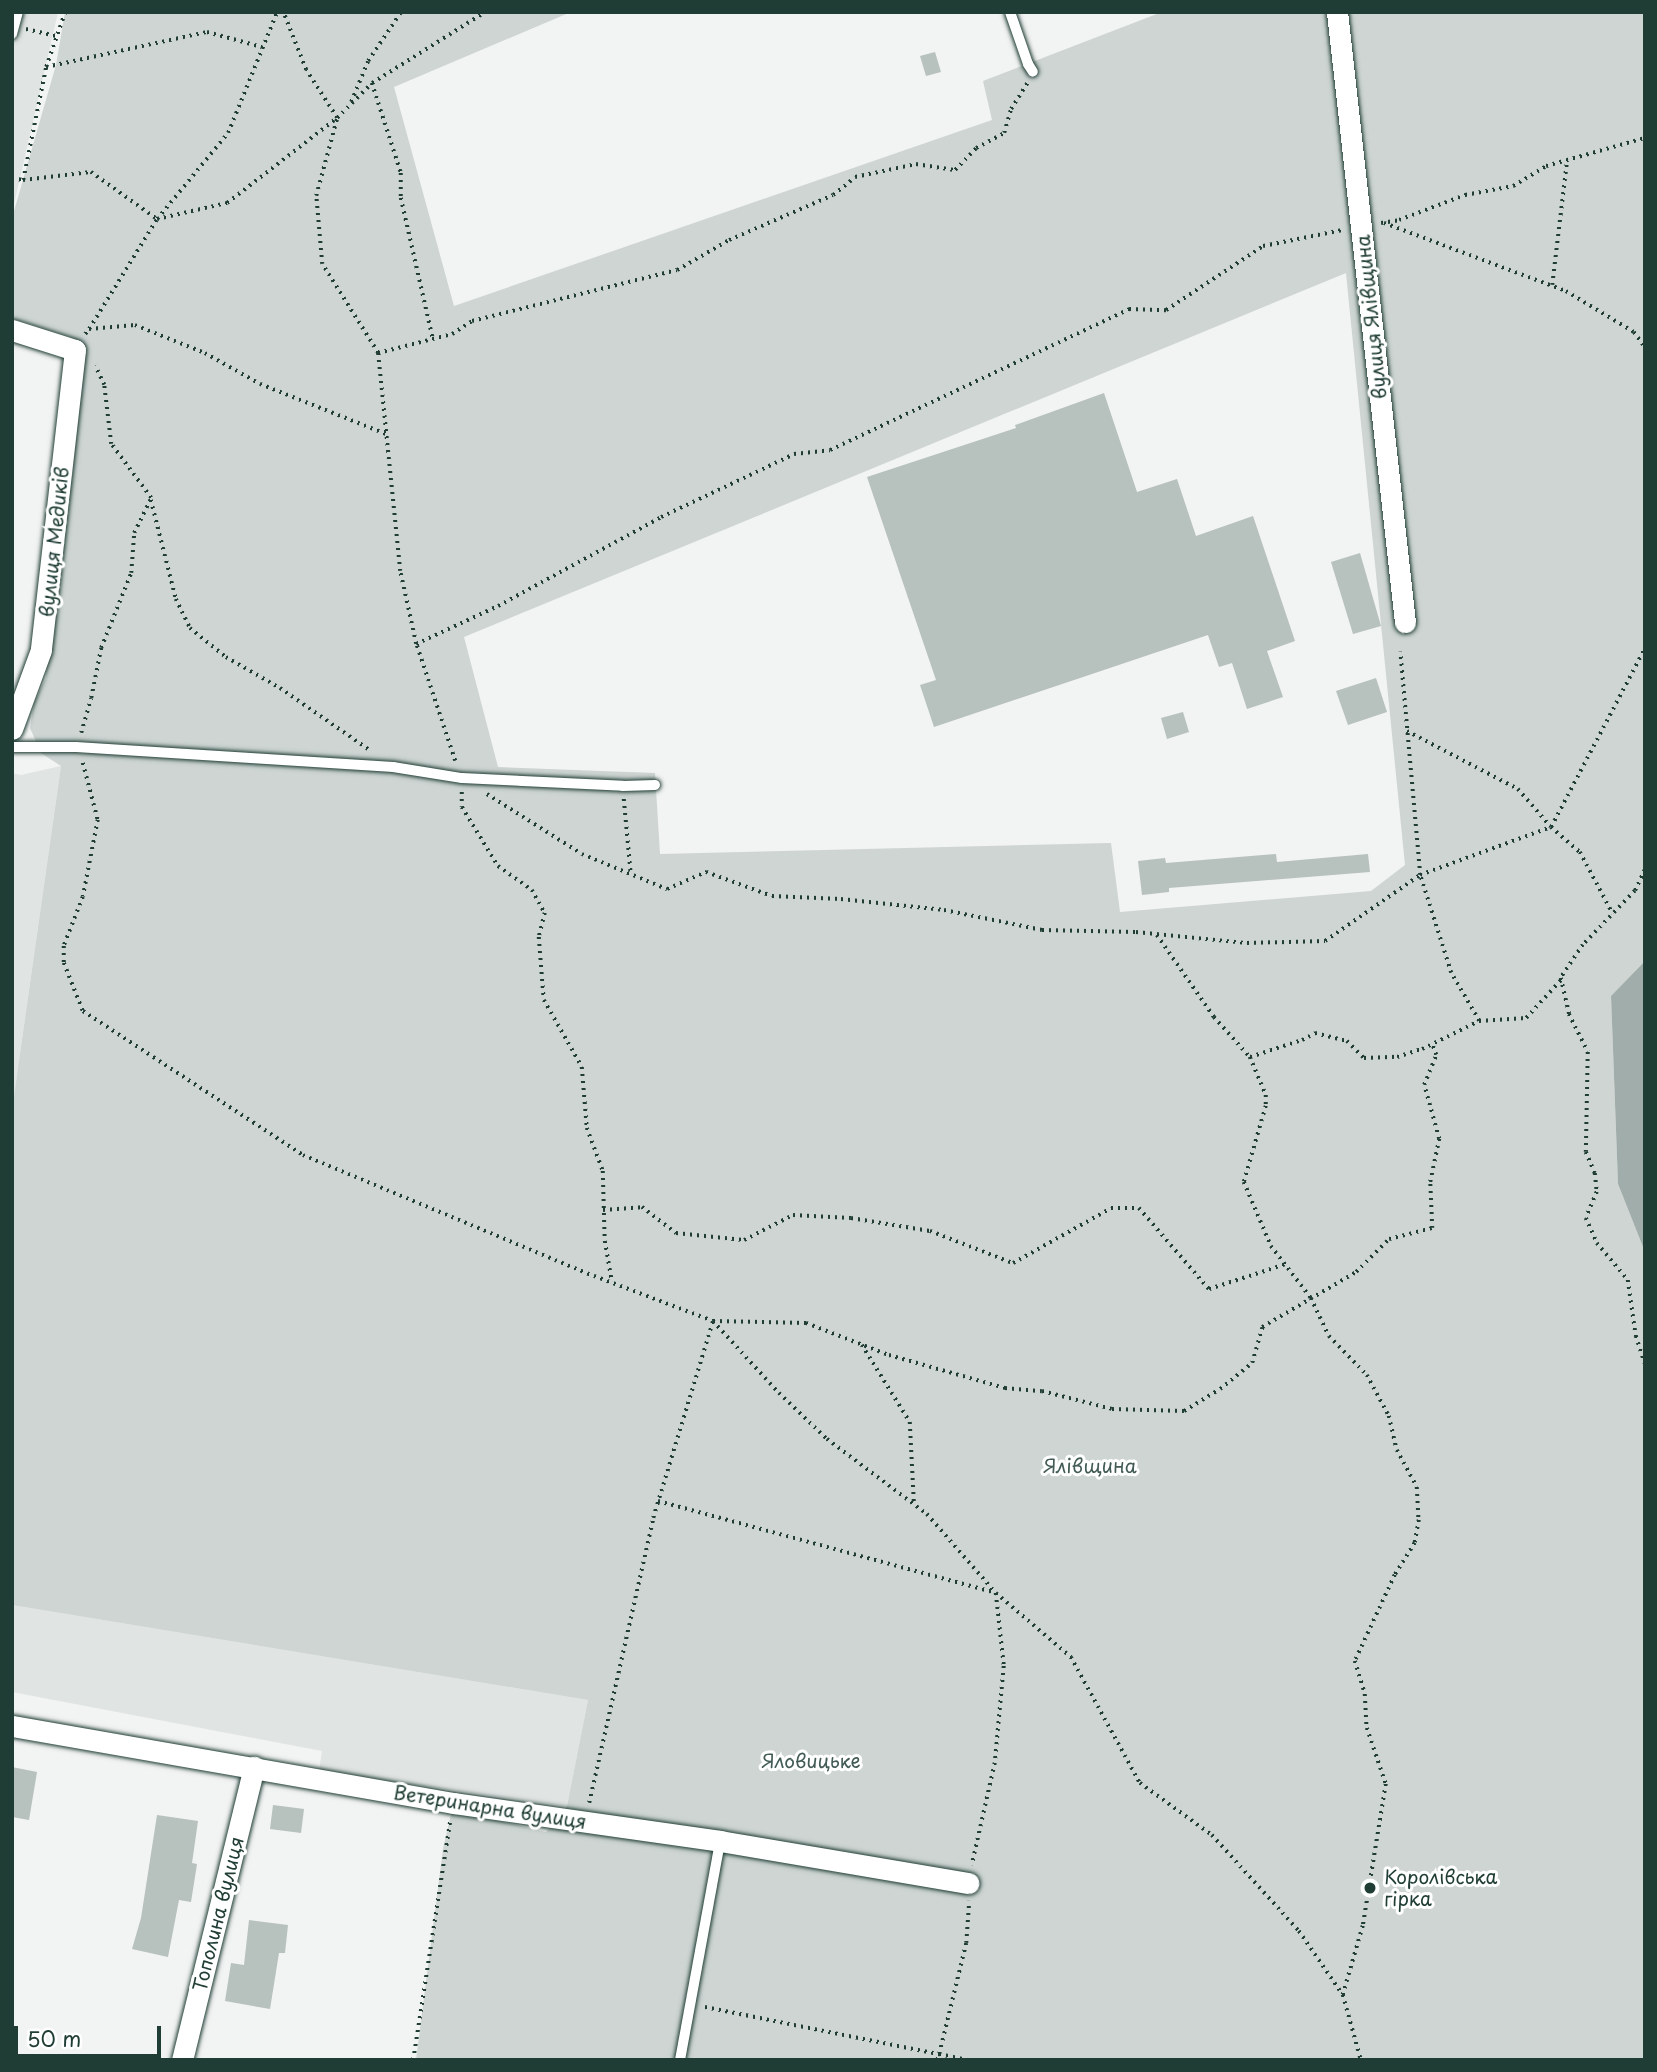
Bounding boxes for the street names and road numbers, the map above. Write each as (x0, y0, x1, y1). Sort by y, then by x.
street label: вулиця Ялівщина (1351, 233, 1391, 401)
street label: вулиця Медиків (35, 466, 73, 618)
street label: Ветеринарна вулиця (391, 1780, 589, 1834)
street label: Тополина вулиця (188, 1833, 248, 1995)

